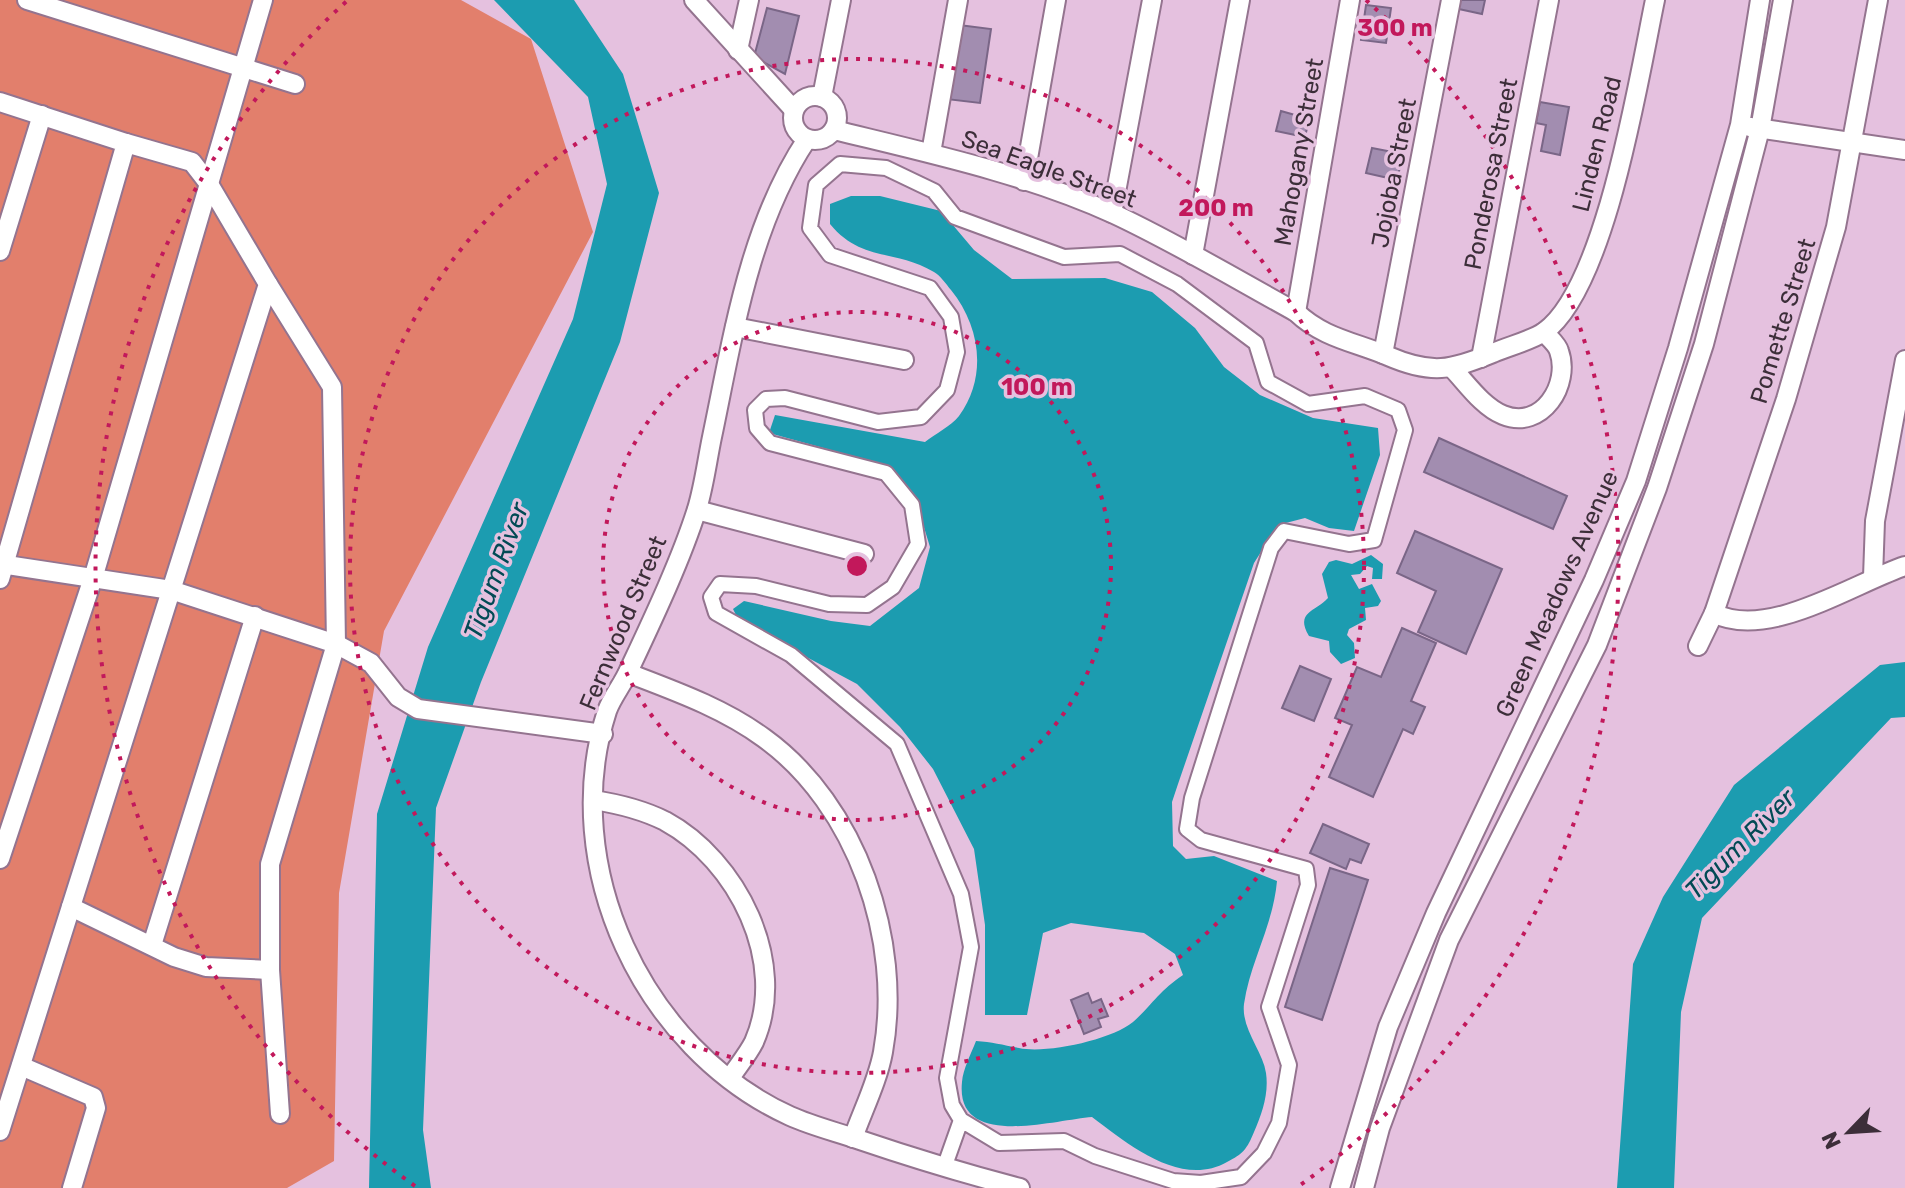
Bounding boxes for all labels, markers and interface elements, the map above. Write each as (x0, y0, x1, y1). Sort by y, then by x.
text: 300 m (1357, 14, 1433, 42)
street label: Mahogany Street (1269, 56, 1329, 248)
street label: Linden Road (1567, 73, 1627, 215)
street label: Ponderosa Street (1459, 76, 1523, 272)
street label: Jojoba Street (1366, 96, 1422, 250)
street label: Sea Eagle Street (958, 124, 1140, 214)
text: 200 m (1178, 194, 1254, 222)
street label: Pomette Street (1745, 235, 1821, 407)
text: 100 m (1001, 373, 1073, 401)
street label: Green Meadows Avenue (1490, 467, 1624, 721)
water label: Tigum River (457, 498, 536, 644)
street label: Fernwood Street (574, 532, 672, 714)
centre of rings (843, 552, 871, 580)
water label: Tigum River (1679, 782, 1803, 906)
north arrow (1809, 1092, 1889, 1172)
text: N (1816, 1127, 1847, 1153)

